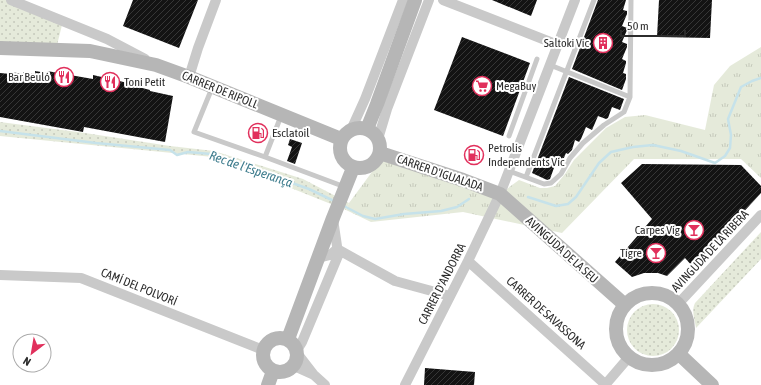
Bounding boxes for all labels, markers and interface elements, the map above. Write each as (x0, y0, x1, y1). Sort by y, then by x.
scale bar (621, 12, 685, 38)
text: 50 m (627, 19, 649, 33)
building icon: Saltoki Vic (592, 32, 614, 54)
place label: Saltoki Vic (544, 36, 590, 50)
restaurant icon: Bar Beuló (53, 66, 75, 88)
street label: CARRER DE RIPOLL (180, 68, 260, 112)
place label: Bar Beuló (8, 70, 50, 84)
restaurant icon: Toni Petit (99, 71, 121, 93)
place label: Toni Petit (124, 75, 166, 89)
supermarket icon: MegaBuy (471, 75, 493, 97)
place label: MegaBuy (496, 79, 536, 93)
fuel station icon: Esclatoil (247, 122, 269, 144)
place label: Esclatoil (272, 126, 310, 140)
place label: Petrolis Independents Vic (488, 141, 565, 169)
fuel station icon: Petrolis Independents Vic (463, 144, 485, 166)
water label: Rec de l'Esperança (207, 148, 295, 190)
street label: CARRER D'IGUALADA (395, 152, 485, 194)
street label: AVINGUDA DE LA RIBERA (668, 207, 752, 295)
street label: AVINGUDA DE LA SEU (523, 214, 601, 286)
bar icon: Carpes Vig (683, 219, 705, 241)
place label: Carpes Vig (635, 223, 681, 237)
street label: CARRER D'ANDORRA (415, 241, 469, 327)
bar icon: Tigre (645, 242, 667, 264)
place label: Tigre (620, 246, 642, 260)
street label: CAMÍ DEL POLVORÍ (99, 265, 179, 309)
street label: CARRER DE SAVASSONA (504, 274, 589, 352)
north arrow (12, 333, 52, 373)
text: N (21, 355, 33, 368)

